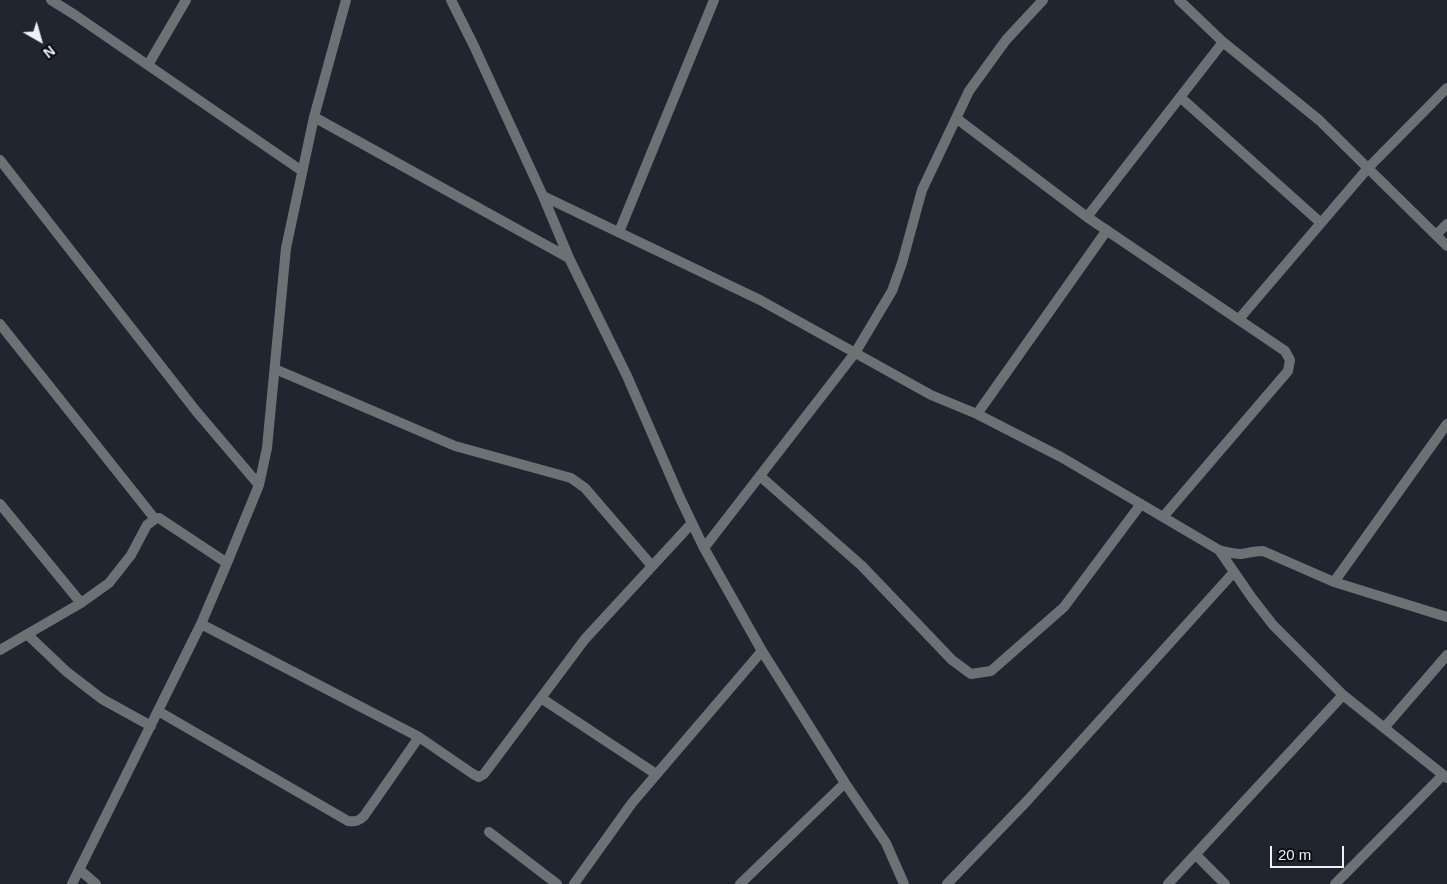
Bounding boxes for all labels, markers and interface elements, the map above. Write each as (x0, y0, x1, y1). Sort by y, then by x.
north arrow (15, 15, 65, 65)
text: N (40, 42, 58, 61)
scale bar (1272, 836, 1346, 868)
text: 20 m (1278, 846, 1311, 863)

